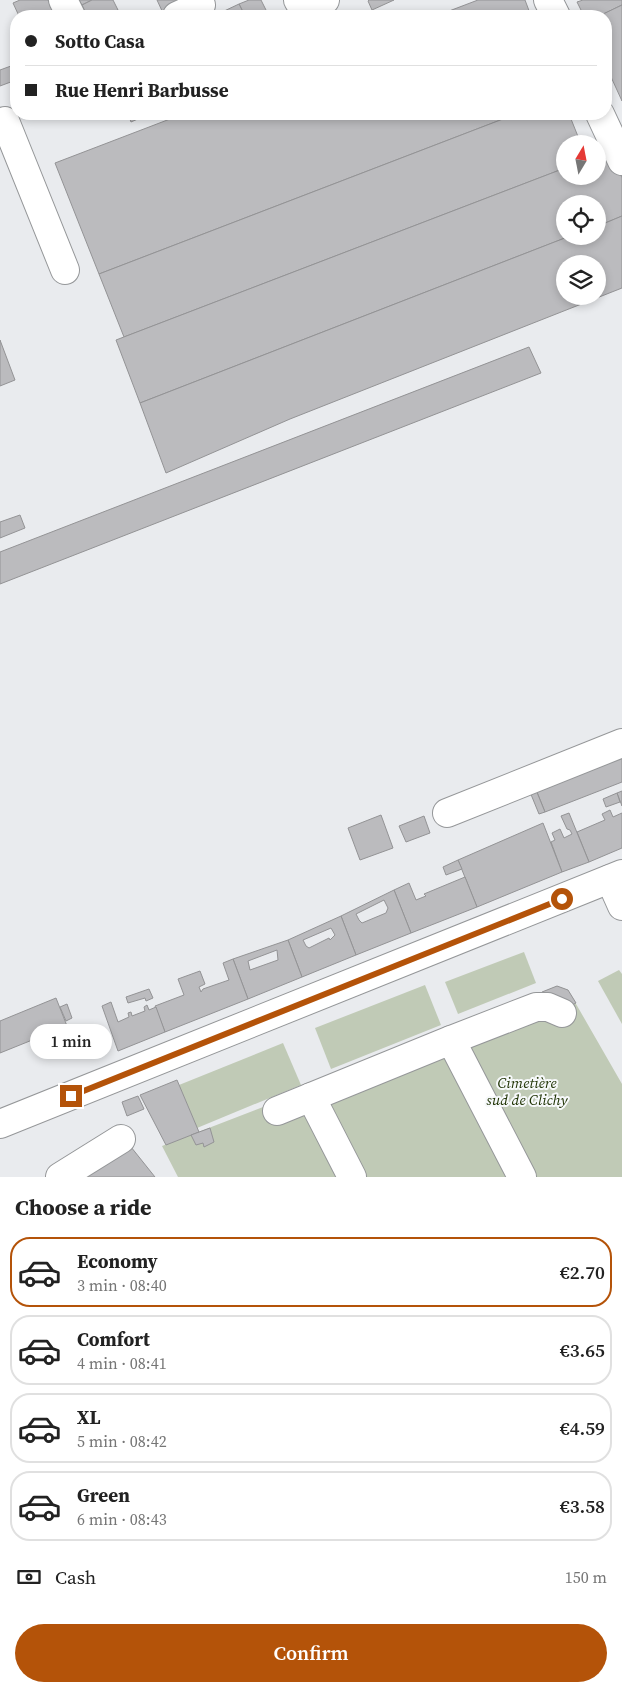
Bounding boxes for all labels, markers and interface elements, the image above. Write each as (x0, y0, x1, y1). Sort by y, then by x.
text: Sotto Casa (55, 28, 145, 54)
text: Rue Henri Barbusse (55, 77, 229, 103)
north arrow (556, 135, 606, 185)
map controls (556, 135, 606, 305)
button: locate (556, 195, 606, 245)
button: layers (556, 255, 606, 305)
route start (551, 888, 573, 910)
callout: 1 min (30, 1024, 112, 1058)
text: 1 min (50, 1030, 92, 1052)
park label: Cimetière sud de Clichy (486, 1072, 569, 1110)
route end (60, 1085, 82, 1107)
text: Choose a ride (15, 1192, 152, 1222)
text: Economy (77, 1248, 158, 1274)
icon: car (17, 1250, 62, 1295)
text: €2.70 (560, 1259, 605, 1285)
text: 3 min · 08:40 (77, 1274, 167, 1296)
text: Comfort (77, 1326, 150, 1352)
icon: car (17, 1328, 62, 1373)
text: €3.65 (560, 1337, 605, 1363)
text: 4 min · 08:41 (77, 1352, 167, 1374)
text: XL (77, 1404, 100, 1430)
icon: car (17, 1406, 62, 1451)
text: €4.59 (560, 1415, 605, 1441)
text: 5 min · 08:42 (77, 1430, 167, 1452)
text: Green (77, 1482, 130, 1508)
icon: car (17, 1484, 62, 1529)
text: €3.58 (560, 1493, 605, 1519)
text: 6 min · 08:43 (77, 1508, 167, 1530)
icon: cash (15, 1563, 43, 1591)
text: Cash (55, 1564, 96, 1590)
text: 150 m (565, 1566, 607, 1588)
button: Confirm (15, 1624, 607, 1682)

